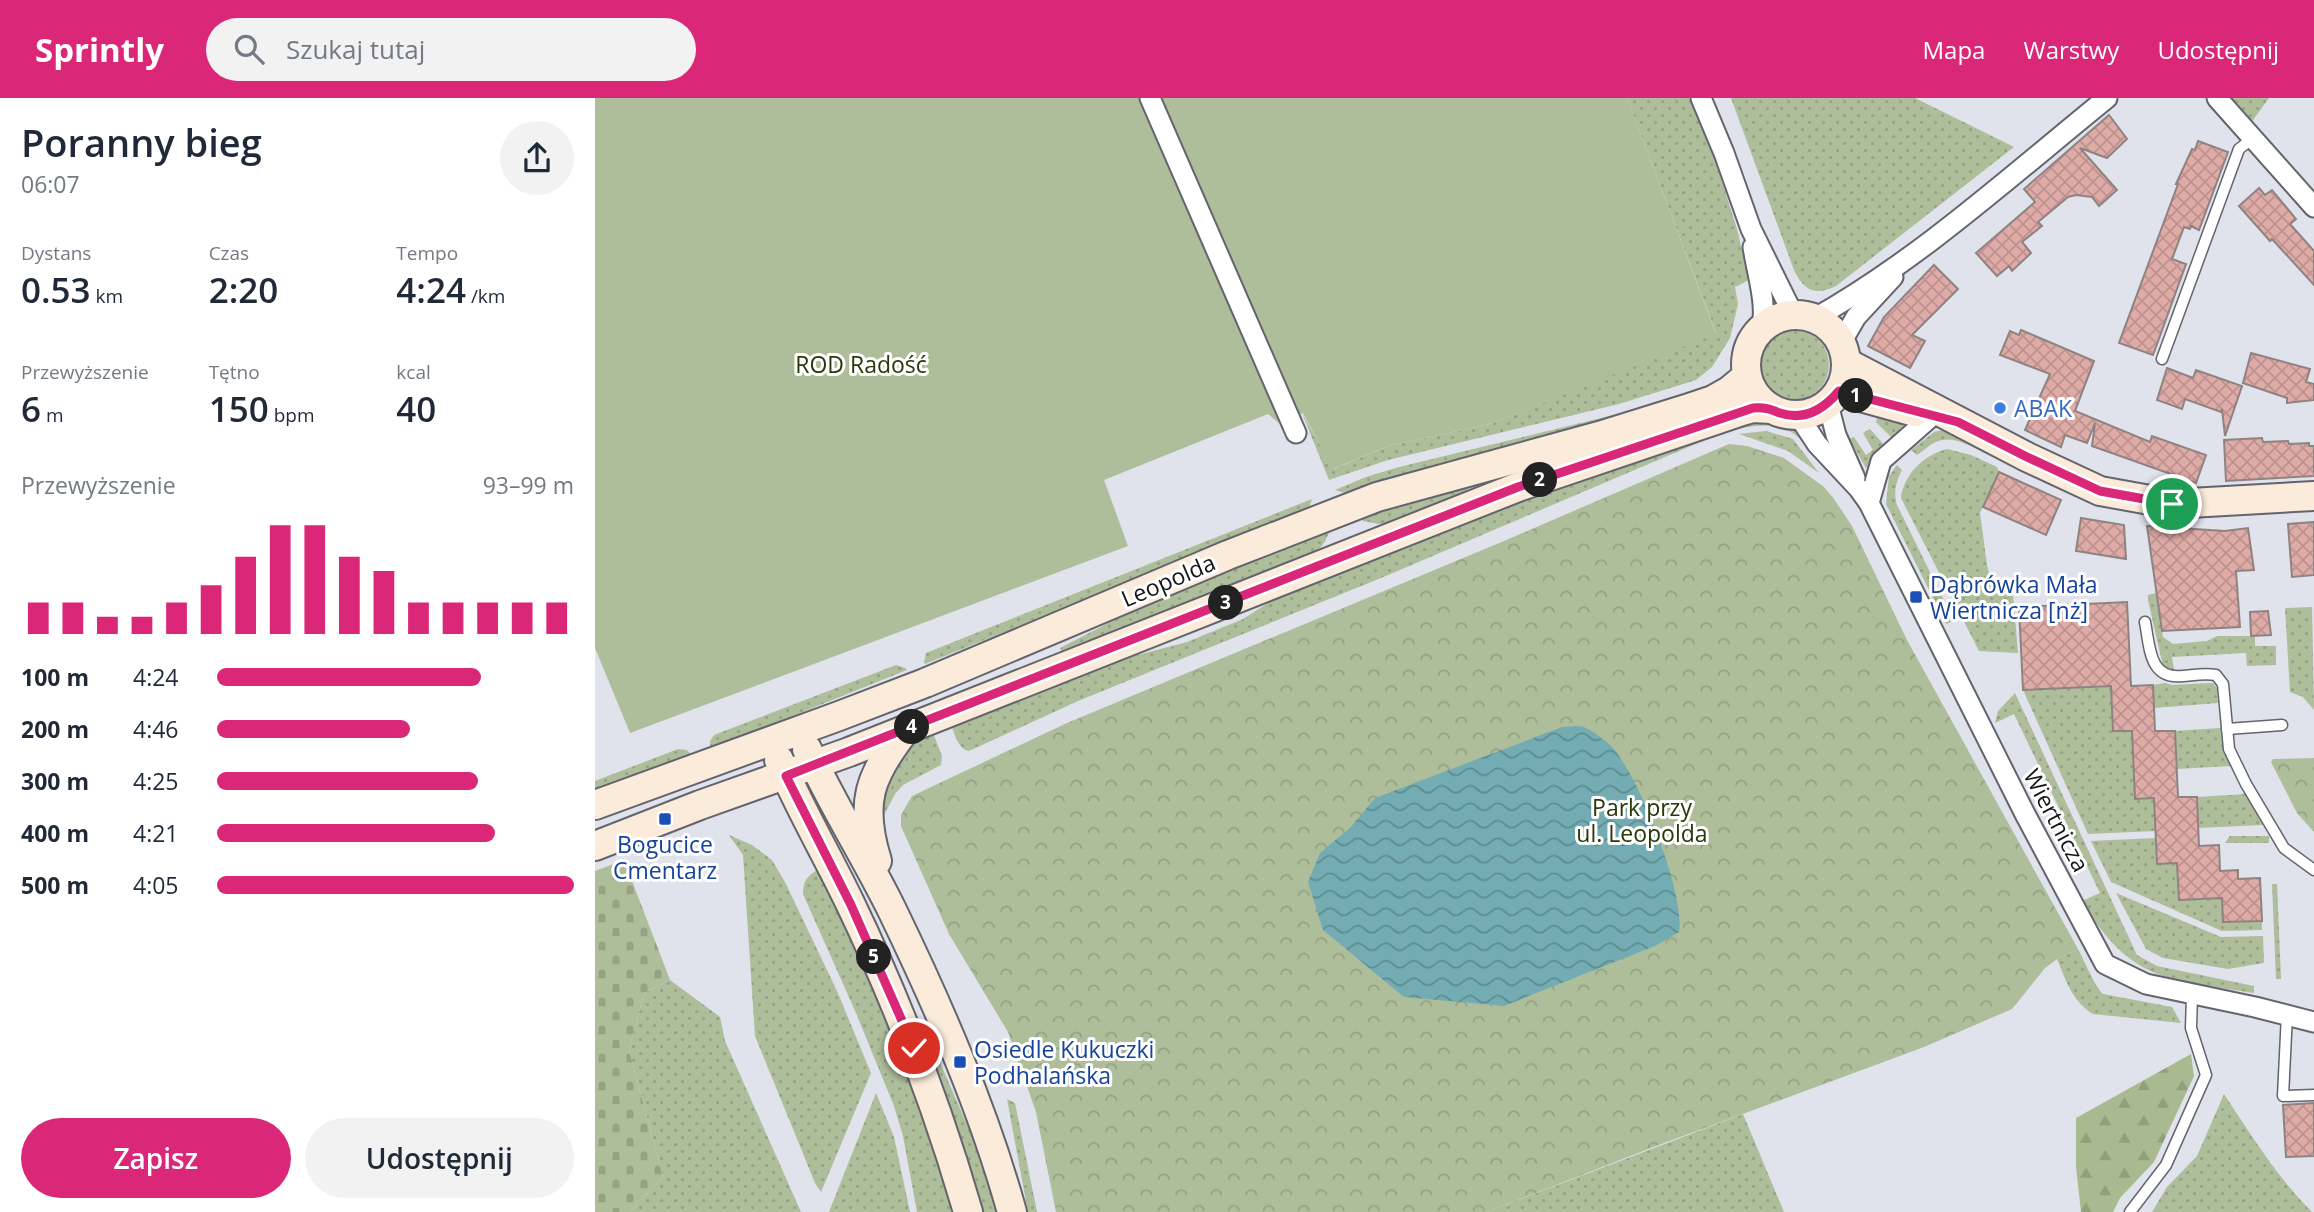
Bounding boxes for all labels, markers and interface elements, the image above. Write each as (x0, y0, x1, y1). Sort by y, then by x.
search box (206, 18, 696, 81)
text: Sprintly (35, 27, 164, 72)
icon: search (230, 30, 268, 68)
text: Szukaj tutaj (286, 31, 425, 67)
text: Mapa (1923, 33, 1985, 66)
text: Warstwy (2023, 33, 2119, 66)
text: Udostępnij (2157, 33, 2279, 66)
text: Poranny bieg (21, 116, 262, 168)
button: share (500, 121, 574, 195)
text: 06:07 (21, 168, 80, 200)
text: Dystans (21, 240, 91, 266)
text: Czas (209, 240, 249, 266)
text: Tempo (396, 240, 458, 266)
text: 0.53 (21, 266, 91, 313)
text: 2:20 (209, 266, 278, 313)
text: 4:24 (396, 266, 466, 313)
text: km (91, 283, 123, 309)
text: /km (466, 283, 505, 309)
park label: ROD Radość (795, 348, 927, 380)
text: Przewyższenie (21, 359, 149, 385)
text: Tętno (209, 359, 260, 385)
text: kcal (396, 359, 431, 385)
pin: 1 (1839, 378, 1873, 414)
text: 1 (1850, 382, 1861, 408)
text: 6 (21, 385, 41, 432)
text: 150 (209, 385, 269, 432)
text: 40 (396, 385, 436, 432)
place label: ABAK (2014, 392, 2073, 424)
marker: ABAK (1992, 400, 2008, 416)
text: m (41, 402, 64, 428)
text: bpm (269, 402, 314, 428)
pin: 2 (1523, 462, 1557, 498)
text: 2 (1534, 466, 1545, 492)
text: Przewyższenie (21, 469, 176, 501)
text: 93–99 m (483, 469, 574, 501)
pin (2142, 474, 2202, 534)
icon: arrive (2153, 485, 2191, 523)
street label: Leopolda (1116, 546, 1220, 614)
place label: Dąbrówka Mała Wiertnicza [nż] (1930, 568, 2098, 626)
pin: 3 (1209, 586, 1243, 620)
text: 3 (1220, 589, 1231, 615)
marker: Dąbrówka Mała Wiertnicza [nż] (1908, 589, 1924, 605)
text: 100 m (21, 661, 89, 693)
text: 4:24 (133, 661, 179, 693)
pin: 4 (895, 710, 929, 744)
text: 200 m (21, 713, 89, 745)
text: 4:46 (133, 713, 179, 745)
text: 4 (906, 713, 917, 739)
street label: Wiertnicza (2017, 763, 2097, 877)
text: 300 m (21, 765, 89, 797)
text: 4:25 (133, 765, 179, 797)
park label: Park przy ul. Leopolda (1576, 791, 1708, 849)
marker: Bogucice Cmentarz (657, 811, 673, 827)
text: 400 m (21, 817, 89, 849)
text: 4:21 (133, 817, 179, 849)
place label: Bogucice Cmentarz (613, 828, 717, 886)
text: 500 m (21, 869, 89, 901)
text: 4:05 (133, 869, 179, 901)
pin: 5 (857, 940, 891, 974)
text: 5 (868, 943, 879, 969)
pin (884, 1018, 944, 1078)
icon: check (895, 1029, 933, 1067)
place label: Osiedle Kukuczki Podhalańska (974, 1033, 1154, 1091)
marker: Osiedle Kukuczki Podhalańska (952, 1054, 968, 1070)
button: Zapisz (21, 1118, 291, 1198)
button: Udostępnij (305, 1118, 574, 1198)

